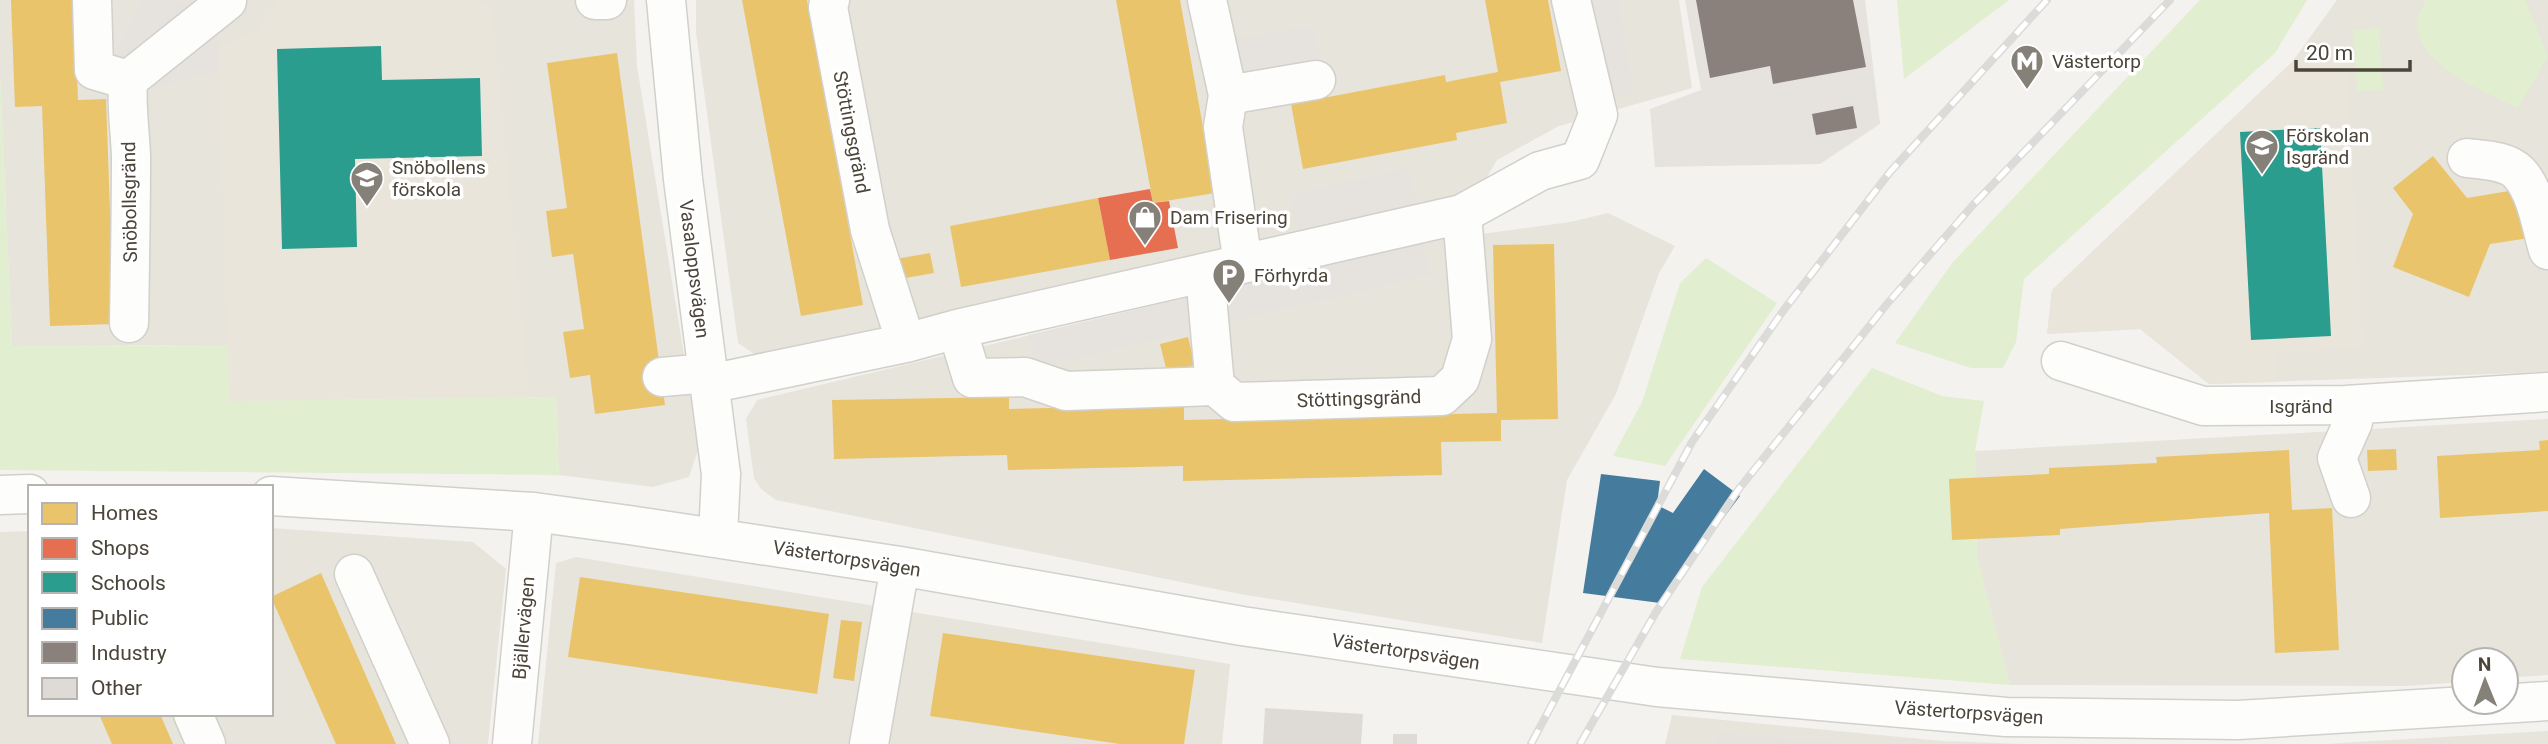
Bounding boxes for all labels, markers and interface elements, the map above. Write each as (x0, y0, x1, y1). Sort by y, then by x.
scale bar (2296, 28, 2410, 72)
text: 20 m (2306, 41, 2353, 65)
metro station icon: Västertorp (2008, 42, 2046, 91)
place label: Västertorp (2052, 50, 2141, 73)
street label: Stöttingsgränd (828, 69, 875, 195)
place label: Förskolan Isgränd (2286, 124, 2369, 169)
school or university icon: Förskolan Isgränd (2243, 127, 2281, 176)
street label: Snöbollsgränd (117, 141, 142, 263)
place label: Snöbollens förskola (392, 156, 486, 201)
school or university icon: Snöbollens förskola (348, 159, 386, 208)
street label: Vasaloppsvägen (675, 198, 714, 340)
shop icon: Dam Frisering (1126, 198, 1164, 247)
place label: Dam Frisering (1170, 206, 1288, 229)
parking icon: Förhyrda (1210, 256, 1248, 305)
place label: Förhyrda (1254, 264, 1328, 287)
street label: Stöttingsgränd (1296, 385, 1422, 412)
street label: Isgränd (2269, 395, 2333, 418)
legend (28, 485, 273, 716)
text: Homes (91, 501, 158, 525)
street label: Västertorpsvägen (771, 535, 923, 582)
text: Shops (91, 536, 150, 560)
text: Schools (91, 571, 166, 595)
street label: Bjällervägen (508, 576, 539, 680)
text: Public (91, 606, 149, 630)
street label: Västertorpsvägen (1330, 628, 1482, 675)
text: Industry (91, 641, 167, 665)
north arrow (2450, 646, 2520, 716)
text: N (2478, 653, 2492, 676)
text: Other (91, 676, 142, 700)
street label: Västertorpsvägen (1894, 696, 2044, 729)

